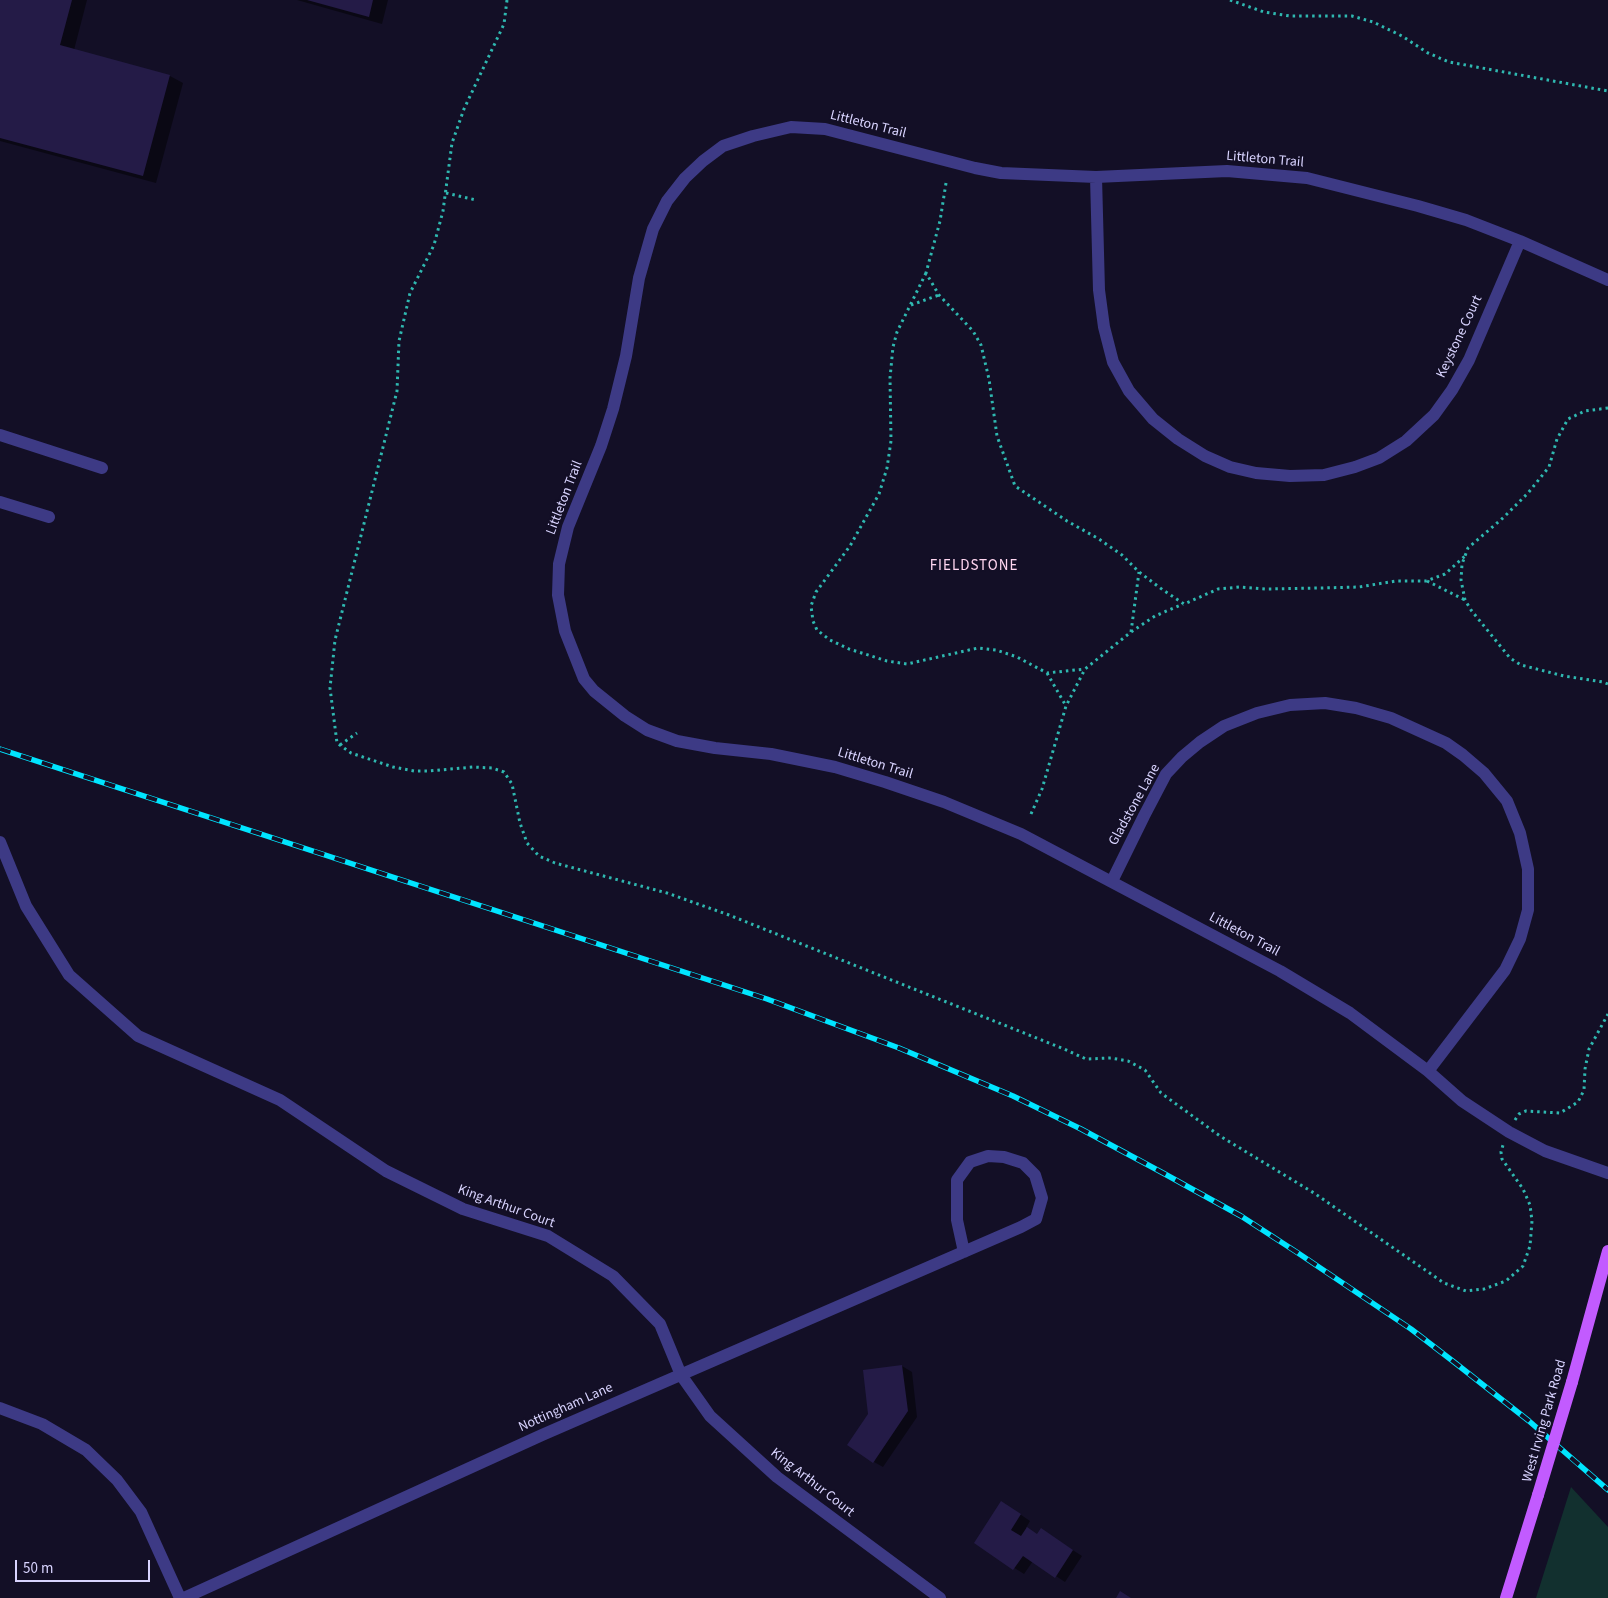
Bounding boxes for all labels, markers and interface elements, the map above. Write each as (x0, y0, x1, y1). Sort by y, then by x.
street label: Littleton Trail (828, 107, 908, 143)
street label: Littleton Trail (1225, 148, 1305, 172)
street label: Keystone Court (1433, 293, 1487, 381)
street label: Littleton Trail (543, 459, 587, 537)
district label: FIELDSTONE (928, 558, 1020, 576)
street label: Littleton Trail (835, 745, 915, 783)
street label: Gladstone Lane (1106, 761, 1164, 849)
street label: Littleton Trail (1206, 909, 1282, 961)
street label: King Arthur Court (455, 1182, 557, 1232)
street label: West Irving Park Road (1519, 1358, 1571, 1484)
street label: Nottingham Lane (516, 1380, 616, 1436)
street label: King Arthur Court (767, 1445, 857, 1521)
scale bar (18, 1550, 152, 1582)
text: 50 m (23, 1558, 53, 1579)

